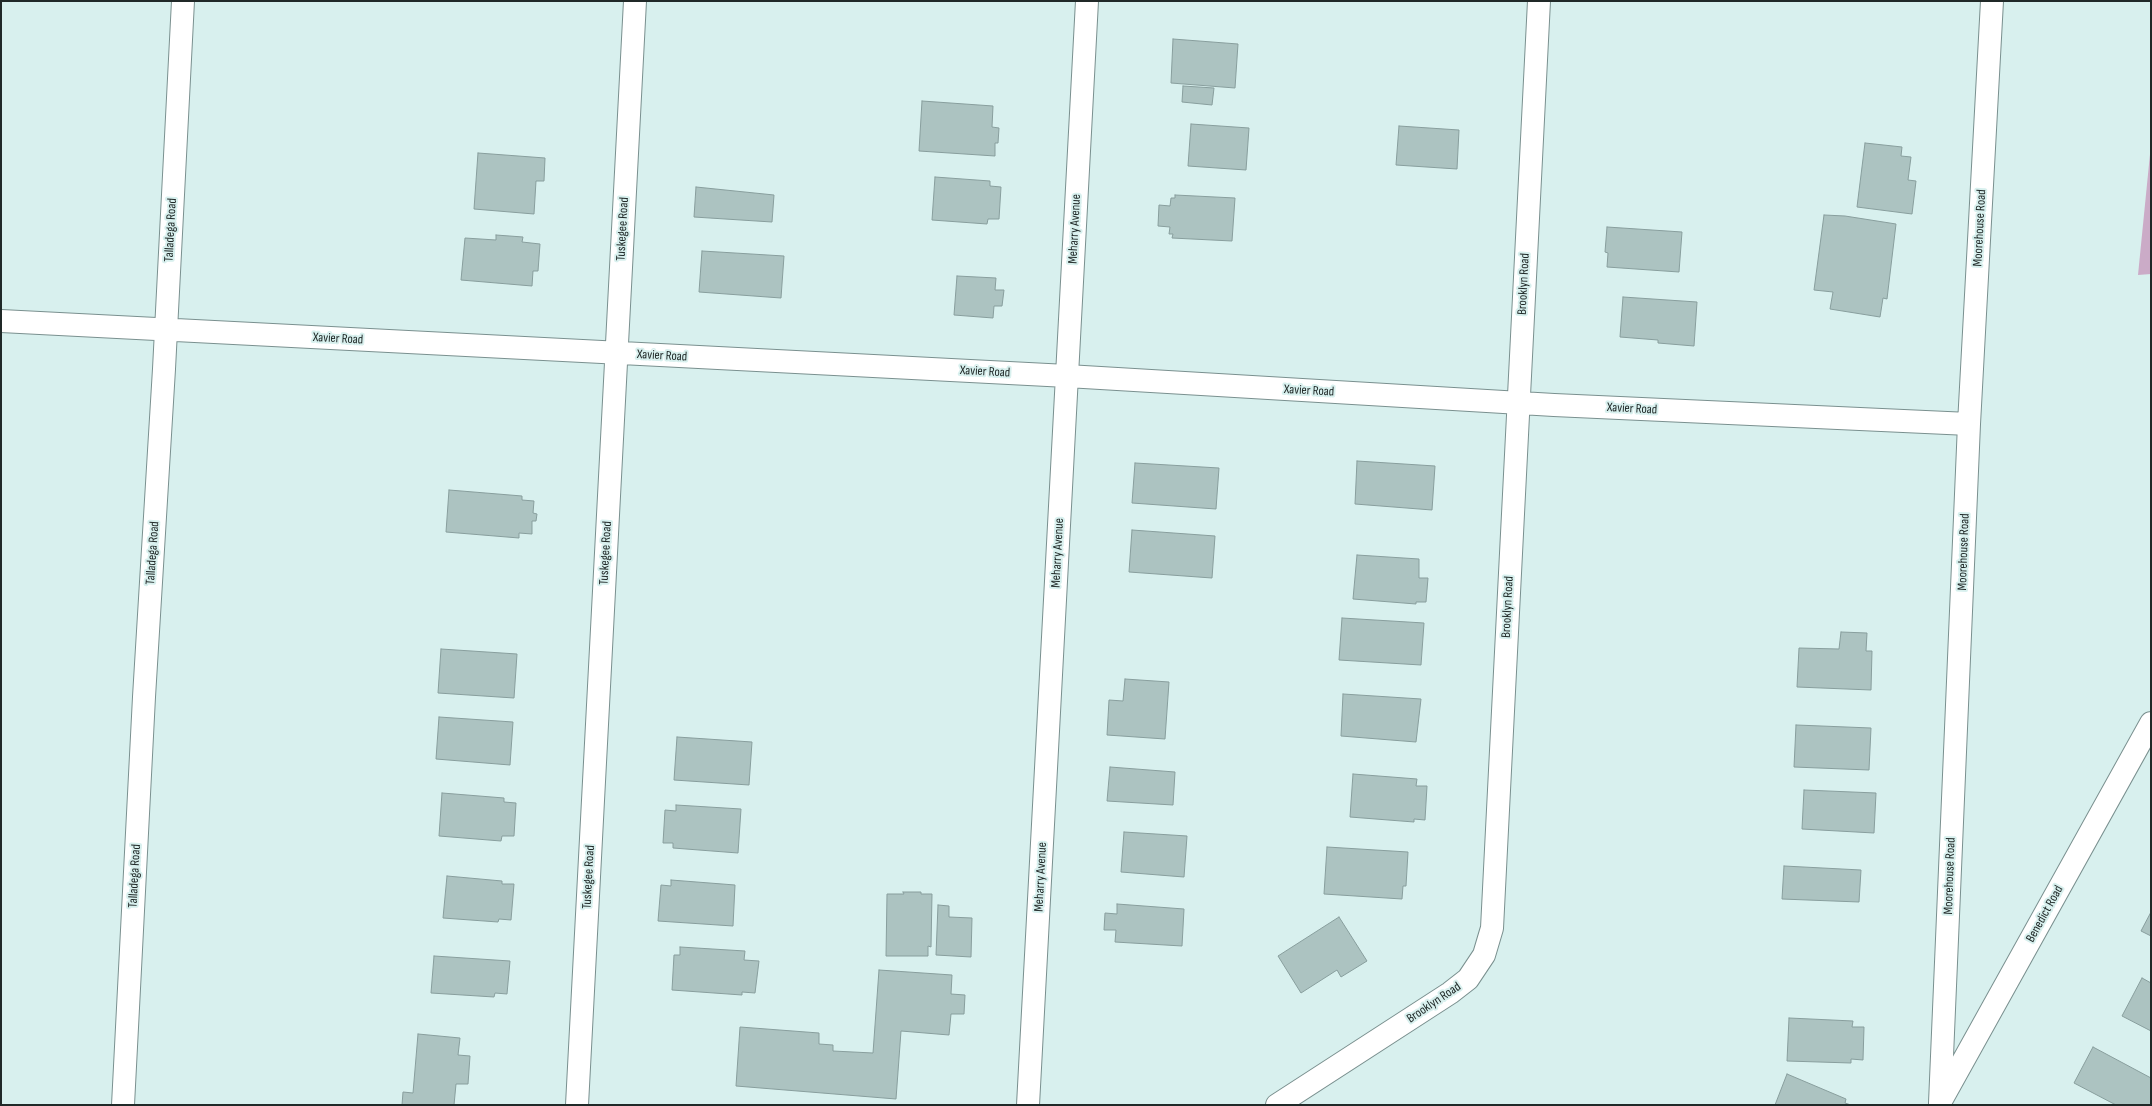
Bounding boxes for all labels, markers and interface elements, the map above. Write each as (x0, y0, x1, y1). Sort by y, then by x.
street label: Moorehouse Road (1970, 189, 1990, 267)
street label: Meharry Avenue (1065, 194, 1085, 264)
street label: Tuskegee Road (614, 197, 632, 261)
street label: Talladega Road (162, 198, 180, 262)
street label: Brooklyn Road (1515, 253, 1533, 315)
street label: Xavier Road (312, 330, 364, 348)
street label: Xavier Road (636, 347, 688, 365)
street label: Xavier Road (959, 363, 1011, 381)
street label: Xavier Road (1283, 382, 1335, 400)
street label: Xavier Road (1606, 400, 1658, 418)
street label: Moorehouse Road (1955, 513, 1973, 591)
street label: Meharry Avenue (1048, 518, 1068, 588)
street label: Talladega Road (143, 521, 163, 585)
street label: Tuskegee Road (597, 521, 615, 585)
street label: Brooklyn Road (1499, 576, 1517, 638)
street label: Moorehouse Road (1941, 837, 1959, 915)
street label: Meharry Avenue (1031, 842, 1051, 912)
street label: Talladega Road (126, 844, 144, 908)
street label: Tuskegee Road (580, 845, 598, 909)
street label: Benedict Road (2023, 883, 2067, 945)
street label: Brooklyn Road (1404, 979, 1464, 1027)

